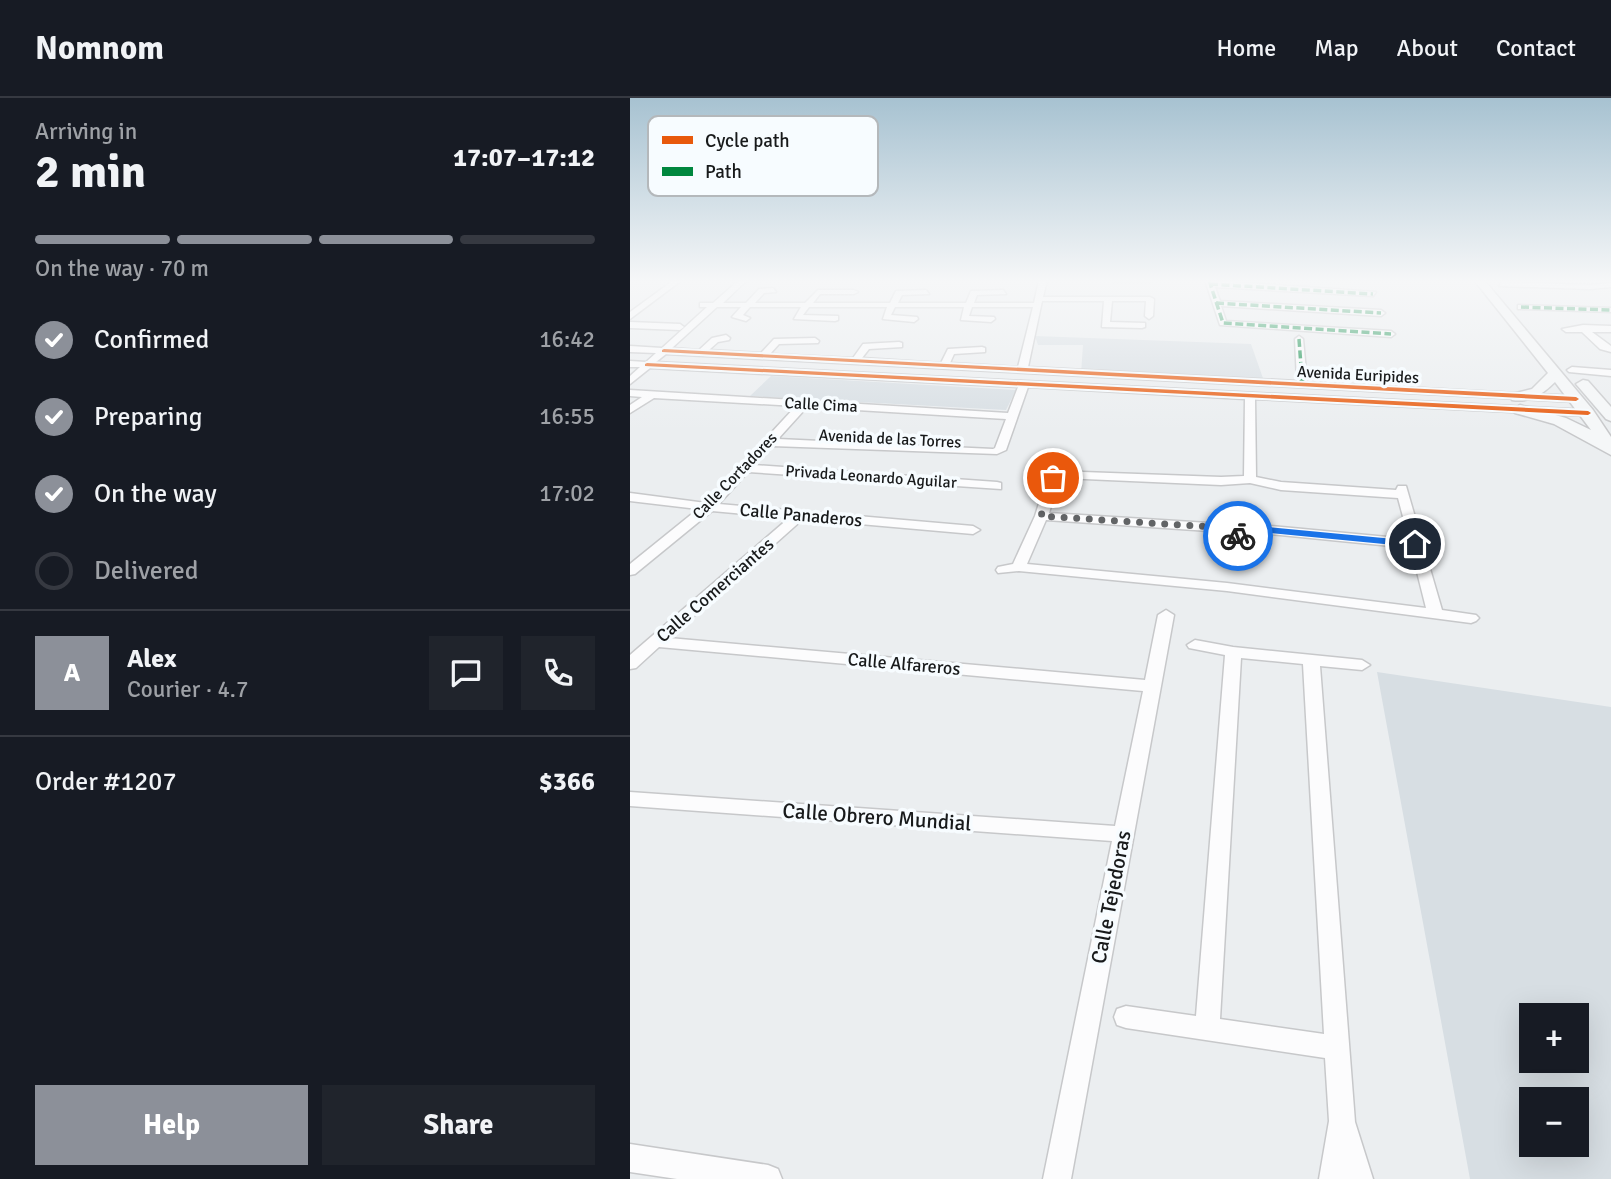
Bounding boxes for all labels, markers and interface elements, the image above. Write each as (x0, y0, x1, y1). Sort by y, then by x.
text: Nomnom (35, 28, 164, 69)
text: Home (1216, 33, 1276, 63)
text: Map (1314, 33, 1359, 63)
text: About (1397, 33, 1458, 63)
text: Contact (1496, 33, 1576, 63)
legend (648, 116, 878, 196)
text: Arriving in (35, 117, 137, 146)
text: Cycle path (705, 129, 790, 153)
text: 17:07–17:12 (453, 142, 595, 174)
text: 2 min (35, 144, 146, 200)
text: Path (705, 160, 742, 184)
text: On the way · 70 m (35, 254, 209, 283)
icon: check (35, 321, 73, 359)
text: Confirmed (94, 324, 209, 356)
text: 16:42 (539, 325, 595, 354)
street label: Avenida Euripides (1296, 362, 1420, 388)
street label: Calle Cima (784, 393, 858, 417)
icon: check (35, 398, 73, 436)
text: Preparing (94, 401, 202, 433)
text: 16:55 (539, 402, 595, 431)
street label: Avenida de las Torres (818, 425, 962, 453)
street label: Calle Cortadores (688, 428, 782, 524)
pin (1023, 448, 1083, 508)
icon: bag (1034, 459, 1072, 497)
street label: Privada Leonardo Aguilar (785, 461, 957, 493)
icon: check (35, 475, 73, 513)
text: On the way (94, 478, 217, 510)
text: 17:02 (539, 479, 595, 508)
street label: Calle Panaderos (739, 499, 863, 531)
courier (1203, 501, 1273, 571)
pin (1385, 514, 1445, 574)
icon: bike (1219, 517, 1257, 555)
icon: home (1396, 525, 1434, 563)
street label: Calle Comerciantes (652, 533, 778, 647)
text: Delivered (94, 555, 199, 587)
button: chat (429, 636, 503, 710)
button: phone (521, 636, 595, 710)
text: Alex (127, 643, 177, 675)
street label: Calle Alfareros (847, 648, 961, 680)
text: A (64, 657, 80, 689)
text: Courier · 4.7 (127, 675, 248, 704)
text: Order #1207 (35, 766, 176, 798)
text: $366 (539, 766, 595, 798)
street label: Calle Obrero Mundial (782, 797, 972, 837)
street label: Calle Tejedoras (1085, 828, 1137, 966)
map controls (1519, 1003, 1589, 1157)
button: + (1519, 1003, 1589, 1073)
button: Help (35, 1085, 308, 1165)
button: Share (322, 1085, 595, 1165)
button: − (1519, 1087, 1589, 1157)

